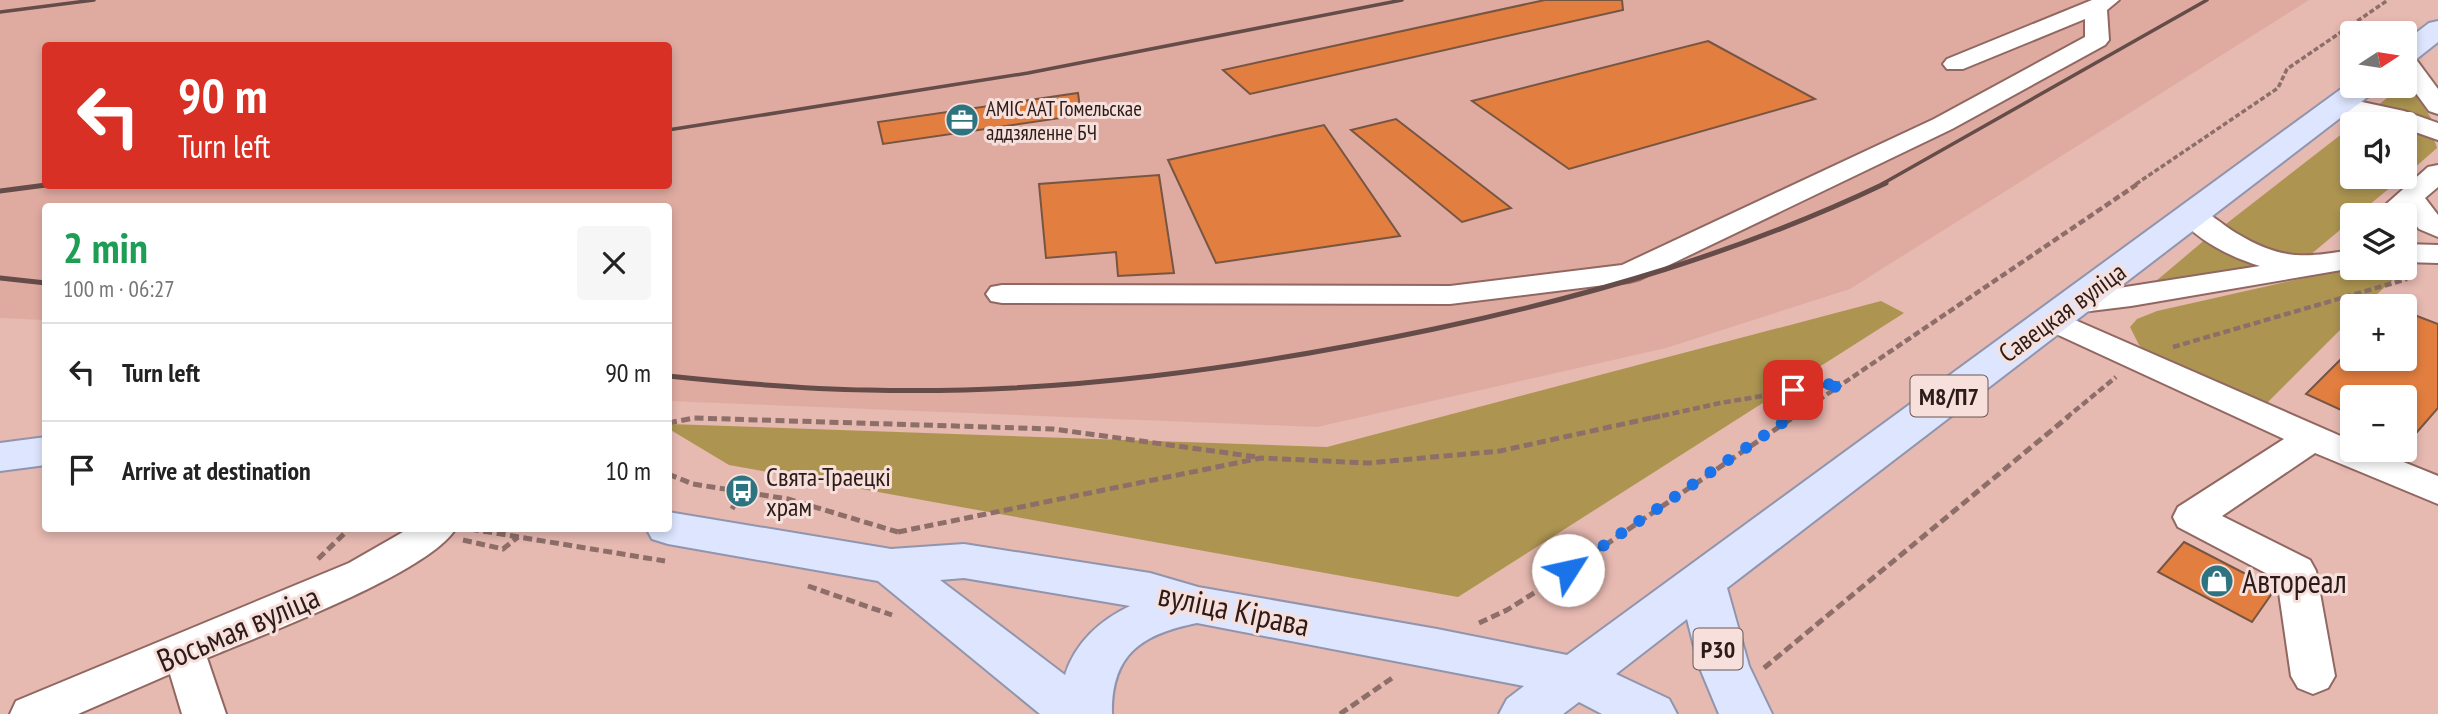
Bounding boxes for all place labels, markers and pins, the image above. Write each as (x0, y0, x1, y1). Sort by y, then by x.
place label: АМІС ААТ Гомельскае аддзяленне БЧ (986, 95, 1142, 146)
office icon: АМІС ААТ Гомельскае аддзяленне БЧ (943, 101, 981, 139)
pin (1763, 360, 1823, 420)
place label: Свята-Траецкі храм (766, 460, 891, 523)
bus stop icon: Свята-Траецкі храм (723, 472, 761, 510)
place label: Автореал (2242, 560, 2347, 602)
shop icon: Автореал (2198, 562, 2236, 600)

